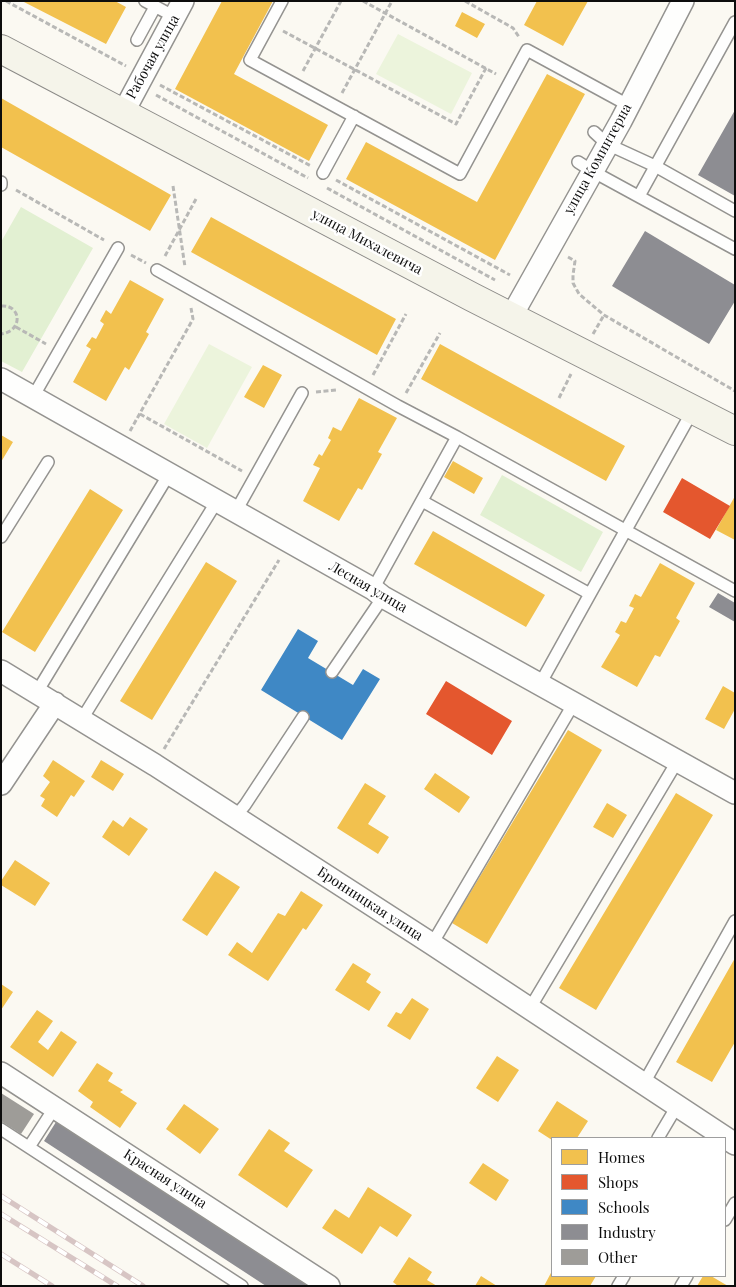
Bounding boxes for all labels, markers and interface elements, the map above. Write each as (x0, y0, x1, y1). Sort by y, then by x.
street label: Рабочая улица (123, 12, 183, 102)
street label: улица Коминтерна (561, 101, 635, 217)
street label: улица Михалевича (309, 206, 425, 278)
street label: Лесная улица (326, 558, 410, 616)
street label: Бронницкая улица (314, 864, 426, 944)
legend (551, 1137, 726, 1277)
street label: Красная улица (120, 1146, 210, 1212)
text: Homes (598, 1147, 645, 1167)
text: Shops (598, 1172, 639, 1192)
text: Schools (598, 1197, 650, 1217)
text: Industry (598, 1222, 656, 1242)
text: Other (598, 1247, 638, 1267)

